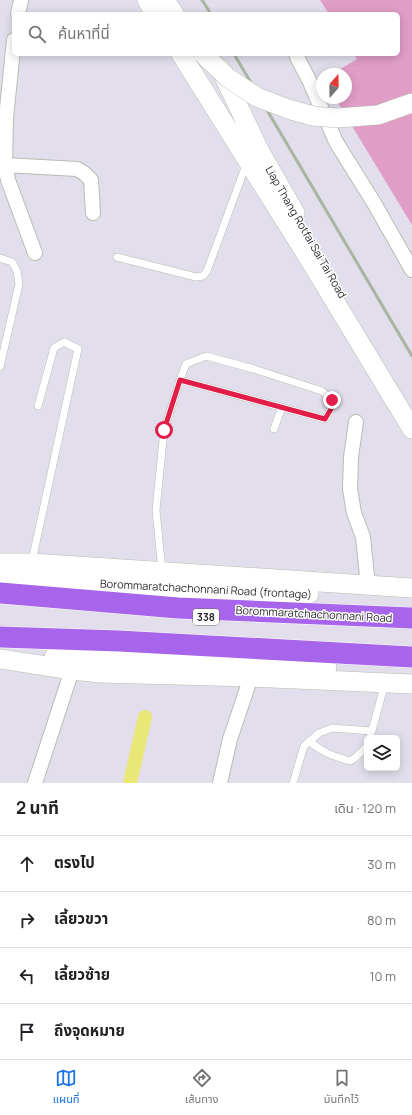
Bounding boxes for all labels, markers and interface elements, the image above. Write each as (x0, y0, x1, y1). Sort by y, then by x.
search box (12, 12, 400, 56)
icon: search (26, 23, 48, 45)
text: ค้นหาที่นี่ (58, 23, 110, 44)
north arrow (316, 68, 352, 104)
street label: Liap Thang Rotfai Sai Tai Road (262, 163, 351, 301)
route end (323, 391, 341, 409)
route start (155, 421, 173, 439)
street label: Borommaratchachonnani Road (frontage) (100, 575, 312, 602)
street label: Borommaratchachonnani Road (235, 602, 393, 625)
road number: 338 (193, 609, 219, 625)
map controls (364, 735, 400, 771)
button: layers (364, 735, 400, 771)
text: 2 นาที (16, 796, 59, 819)
text: เดิน · 120 m (334, 799, 396, 817)
text: ตรงไป (54, 852, 95, 873)
icon: ahead (16, 853, 38, 875)
text: 30 m (367, 855, 396, 873)
text: เลี้ยวขวา (54, 908, 108, 929)
icon: right (16, 909, 38, 931)
text: 80 m (367, 911, 396, 929)
text: เลี้ยวซ้าย (54, 964, 110, 985)
icon: left (16, 965, 38, 987)
text: 10 m (369, 967, 396, 985)
text: ถึงจุดหมาย (54, 1020, 125, 1041)
icon: arrive (16, 1021, 38, 1043)
tab: แผนที่ (53, 1067, 80, 1108)
tab: เส้นทาง (185, 1067, 218, 1108)
tab: บันทึกไว้ (324, 1067, 359, 1108)

